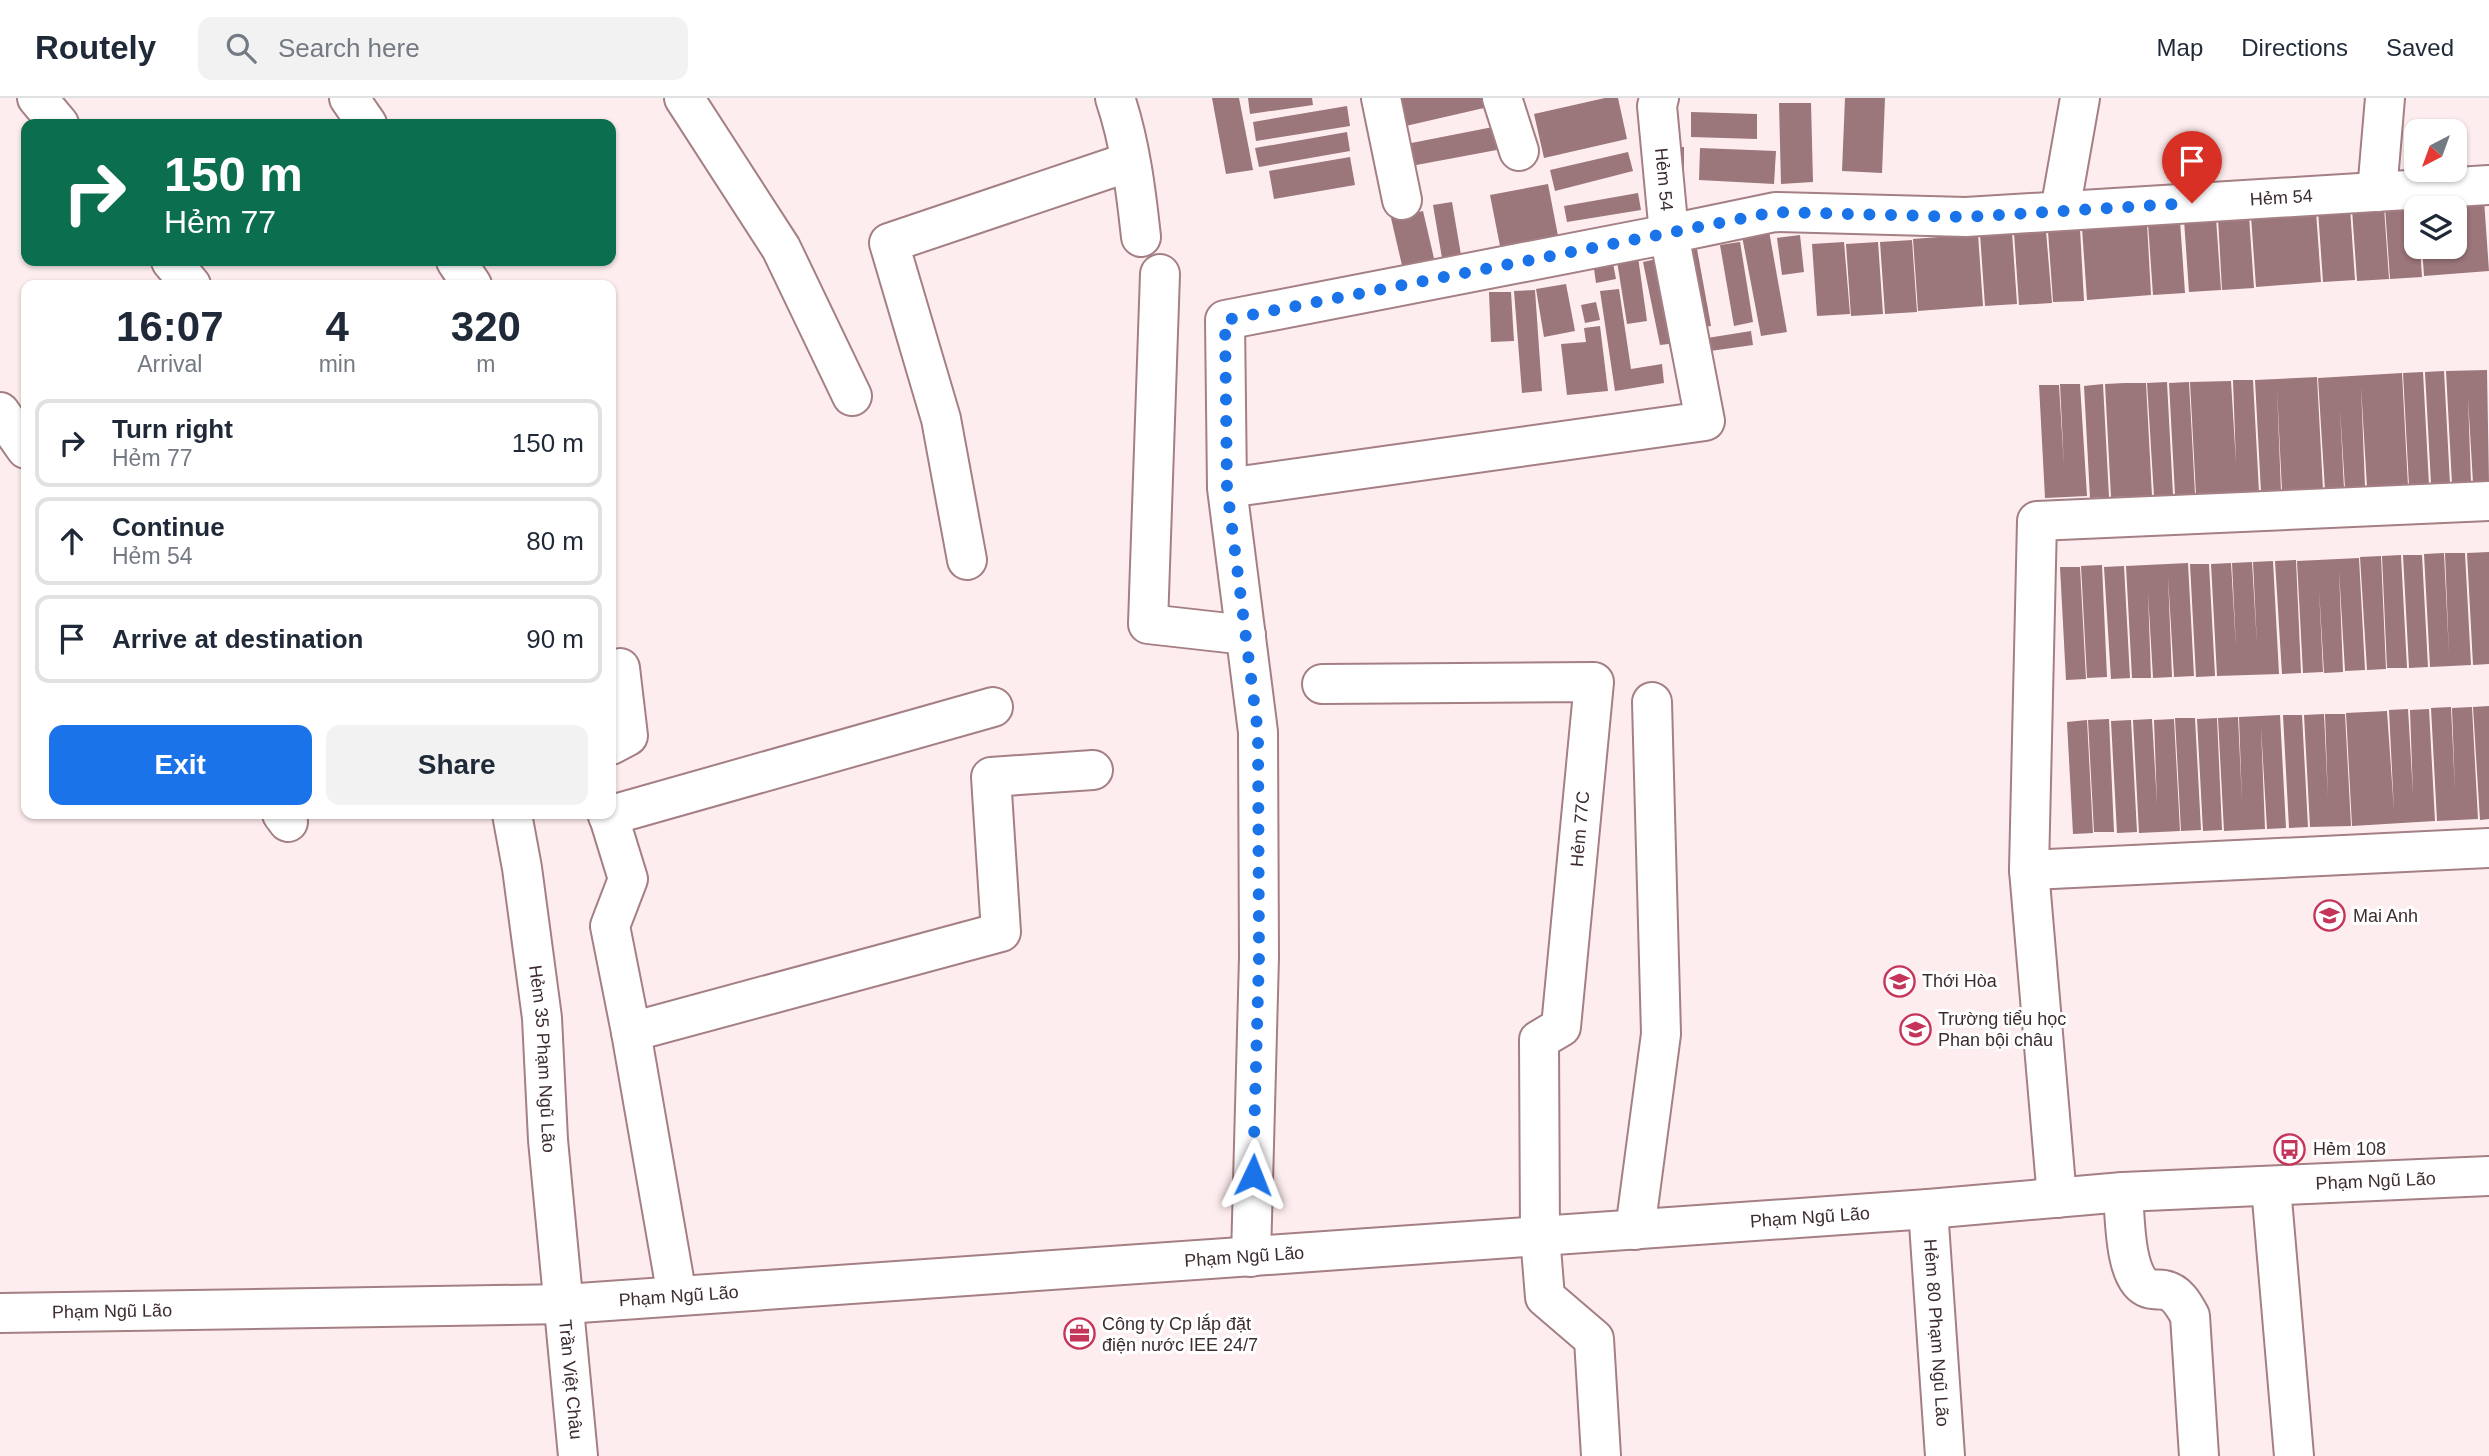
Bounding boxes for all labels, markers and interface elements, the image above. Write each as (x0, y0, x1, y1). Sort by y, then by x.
search box (198, 17, 688, 80)
text: Routely (35, 29, 156, 66)
icon: search (222, 29, 260, 67)
text: Search here (278, 33, 420, 63)
text: Map (2157, 34, 2203, 61)
text: Directions (2241, 34, 2348, 61)
text: Saved (2386, 34, 2454, 61)
north arrow (2404, 119, 2468, 182)
map controls (2404, 119, 2467, 259)
pin (2162, 131, 2222, 203)
icon: arrive (2173, 142, 2211, 180)
icon: right (49, 147, 140, 238)
text: 150 m (164, 147, 303, 201)
street label: Hẻm 54 (1651, 147, 1677, 212)
street label: Hẻm 54 (2249, 186, 2313, 210)
button: layers (2404, 196, 2467, 259)
text: Hẻm 77 (164, 204, 276, 240)
text: 16:07 (116, 303, 224, 350)
text: 4 (325, 303, 349, 350)
text: 320 (451, 303, 521, 350)
text: Arrival (137, 351, 202, 377)
text: min (319, 351, 356, 377)
text: m (476, 351, 495, 377)
text: Turn right (112, 414, 233, 444)
icon: right (53, 424, 91, 462)
text: 150 m (512, 428, 584, 458)
text: Hẻm 77 (112, 445, 193, 471)
text: Continue (112, 512, 225, 542)
icon: ahead (53, 522, 91, 560)
text: 80 m (526, 526, 584, 556)
text: Hẻm 54 (112, 543, 193, 569)
icon: arrive (53, 620, 91, 658)
text: Arrive at destination (112, 624, 363, 654)
text: 90 m (526, 624, 584, 654)
button: Exit (49, 725, 312, 805)
button: Share (326, 725, 588, 805)
street label: Hẻm 77C (1567, 790, 1593, 868)
school or university icon: Mai Anh (2313, 899, 2347, 933)
place label: Mai Anh (2353, 906, 2418, 926)
street label: Hẻm 35 Phạm Ngũ Lão (525, 964, 559, 1154)
school or university icon: Thới Hòa (1882, 964, 1916, 998)
place label: Thới Hòa (1922, 971, 1998, 991)
place label: Trường tiểu học Phan bội châu (1938, 1009, 2066, 1050)
school or university icon: Trường tiểu học Phan bội châu (1898, 1012, 1932, 1046)
bus stop icon: Hẻm 108 (2273, 1132, 2307, 1166)
position arrow (1216, 1138, 1290, 1212)
place label: Hẻm 108 (2313, 1139, 2386, 1159)
street label: Phạm Ngũ Lão (2315, 1168, 2436, 1194)
street label: Phạm Ngũ Lão (1749, 1203, 1871, 1231)
street label: Hẻm 80 Phạm Ngũ Lão (1920, 1238, 1953, 1427)
street label: Phạm Ngũ Lão (1184, 1243, 1305, 1271)
street label: Phạm Ngũ Lão (618, 1282, 739, 1310)
street label: Phạm Ngũ Lão (52, 1300, 172, 1322)
place label: Công ty Cp lắp đặt điện nước IEE 24/7 (1102, 1313, 1258, 1355)
office icon: Công ty Cp lắp đặt điện nước IEE 24/7 (1062, 1317, 1096, 1351)
street label: Trần Việt Châu (555, 1319, 586, 1440)

